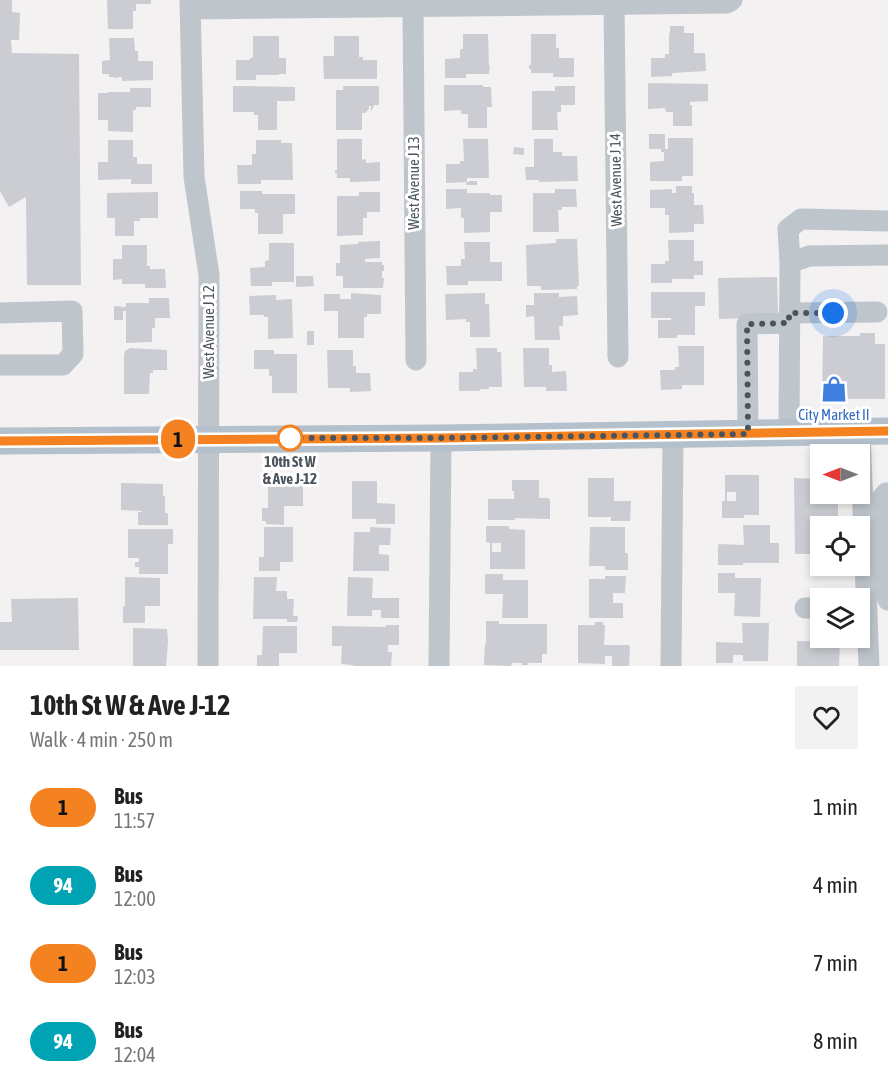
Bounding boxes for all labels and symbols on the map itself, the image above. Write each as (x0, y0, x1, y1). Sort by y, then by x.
street label: West Avenue J 14 (606, 133, 625, 227)
street label: West Avenue J 13 (405, 136, 422, 230)
street label: West Avenue J 12 (200, 285, 217, 379)
your location (818, 298, 848, 328)
shop icon: City Market II (819, 374, 849, 404)
place label: City Market II (798, 406, 870, 423)
line badge: 1 (158, 420, 198, 458)
marker: 10th St W & Ave J-12 (277, 425, 303, 451)
north arrow (810, 444, 870, 504)
place label: 10th St W & Ave J-12 (263, 453, 317, 487)

